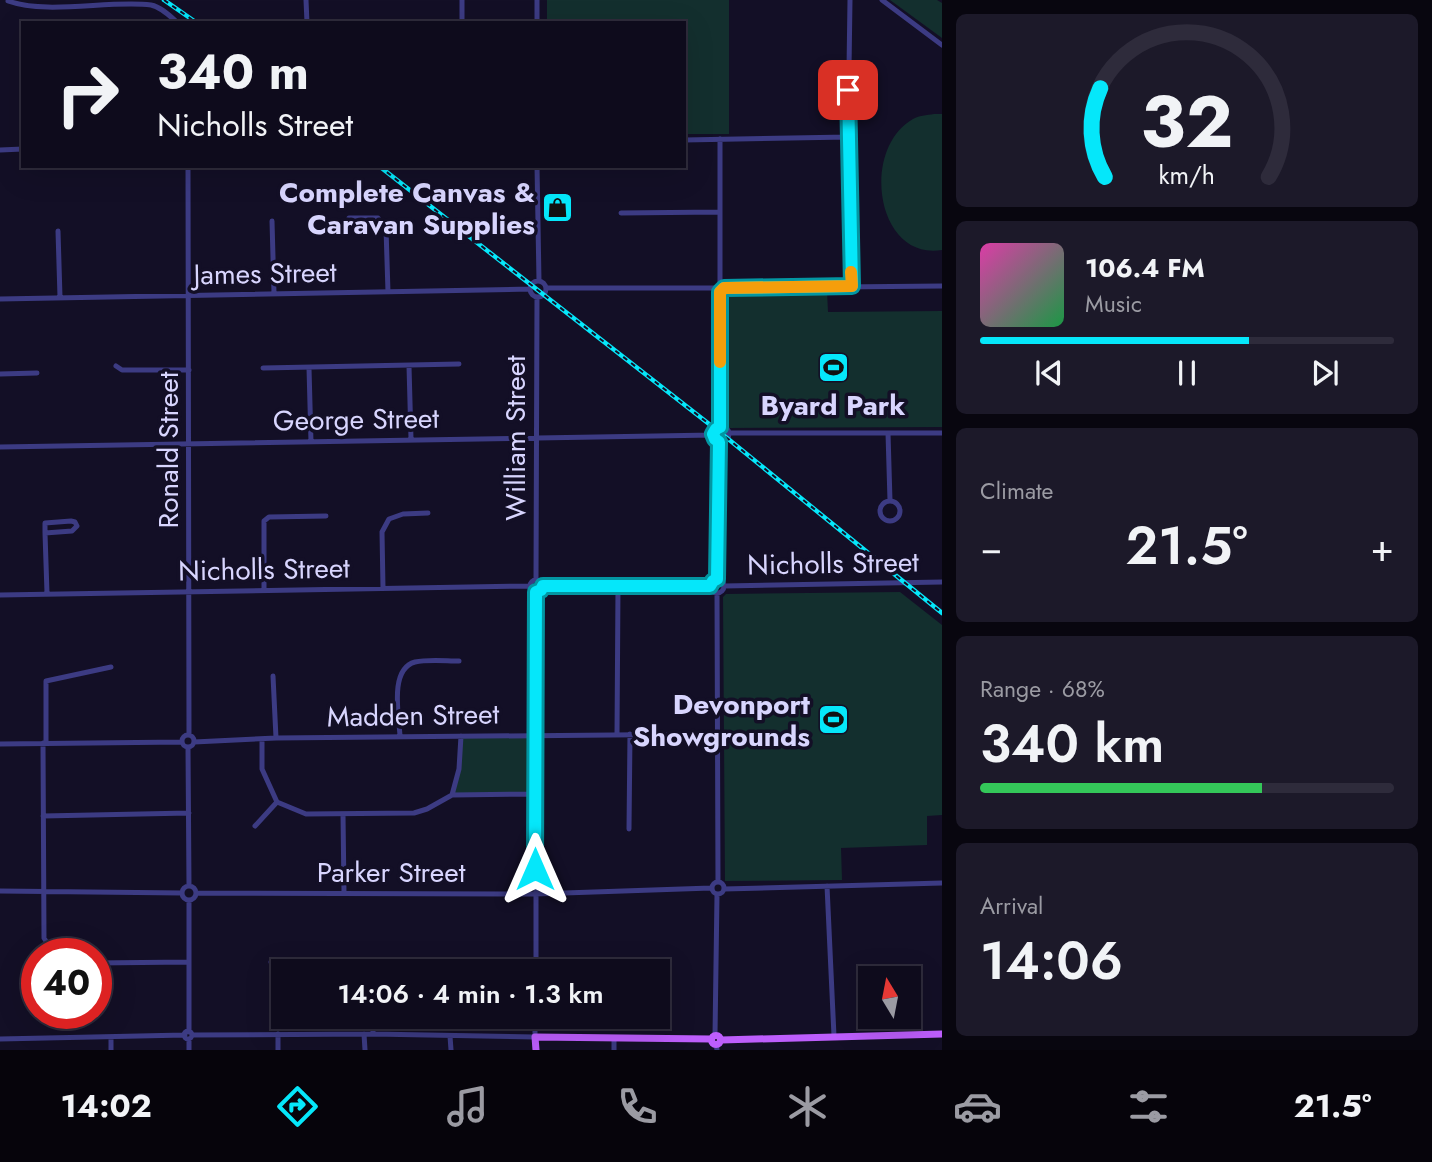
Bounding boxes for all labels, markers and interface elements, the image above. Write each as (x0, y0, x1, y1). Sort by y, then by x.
text: 340 m (157, 37, 309, 107)
icon: right (42, 49, 133, 140)
pin (818, 60, 878, 120)
text: 32 (1141, 69, 1233, 174)
icon: arrive (829, 71, 867, 109)
text: Nicholls Street (157, 102, 353, 148)
text: km/h (1159, 156, 1215, 192)
place label: Complete Canvas & Caravan Supplies (279, 172, 535, 245)
shop icon: Complete Canvas & Caravan Supplies (541, 191, 575, 225)
text: 106.4 FM (1085, 249, 1205, 287)
street label: James Street (189, 252, 337, 295)
text: Music (1085, 287, 1142, 321)
sports icon: Byard Park (816, 351, 850, 385)
icon: previous (1030, 354, 1068, 392)
icon: pause (1168, 354, 1206, 392)
icon: next (1306, 354, 1344, 392)
street label: William Street (495, 355, 536, 521)
street label: Ronald Street (148, 371, 189, 528)
place label: Byard Park (761, 385, 905, 426)
street label: George Street (273, 398, 440, 441)
text: Climate (980, 474, 1053, 508)
text: 21.5° (1126, 508, 1248, 584)
text: − (980, 520, 1002, 575)
text: + (1371, 520, 1394, 575)
street label: Nicholls Street (747, 541, 919, 585)
street label: Nicholls Street (178, 547, 350, 591)
text: Range · 68% (980, 672, 1105, 706)
place label: Devonport Showgrounds (633, 684, 810, 757)
street label: Madden Street (326, 693, 500, 738)
sports icon: Devonport Showgrounds (816, 703, 850, 737)
text: 340 km (980, 706, 1164, 782)
position arrow (498, 832, 572, 906)
street label: Parker Street (317, 852, 466, 893)
text: Arrival (980, 889, 1043, 923)
text: 14:06 (980, 923, 1123, 999)
speed limit sign: 40 (21, 938, 112, 1029)
north arrow (858, 966, 920, 1029)
map controls (858, 966, 921, 1029)
text: 14:06 · 4 min · 1.3 km (338, 975, 603, 1013)
icon: directions (273, 1082, 322, 1131)
icon: music (443, 1082, 492, 1131)
icon: phone (613, 1082, 662, 1131)
icon: climate (783, 1082, 832, 1131)
icon: car (953, 1082, 1002, 1131)
icon: filters (1124, 1082, 1173, 1131)
text: 14:02 (61, 1083, 152, 1129)
text: 21.5° (1294, 1083, 1371, 1129)

